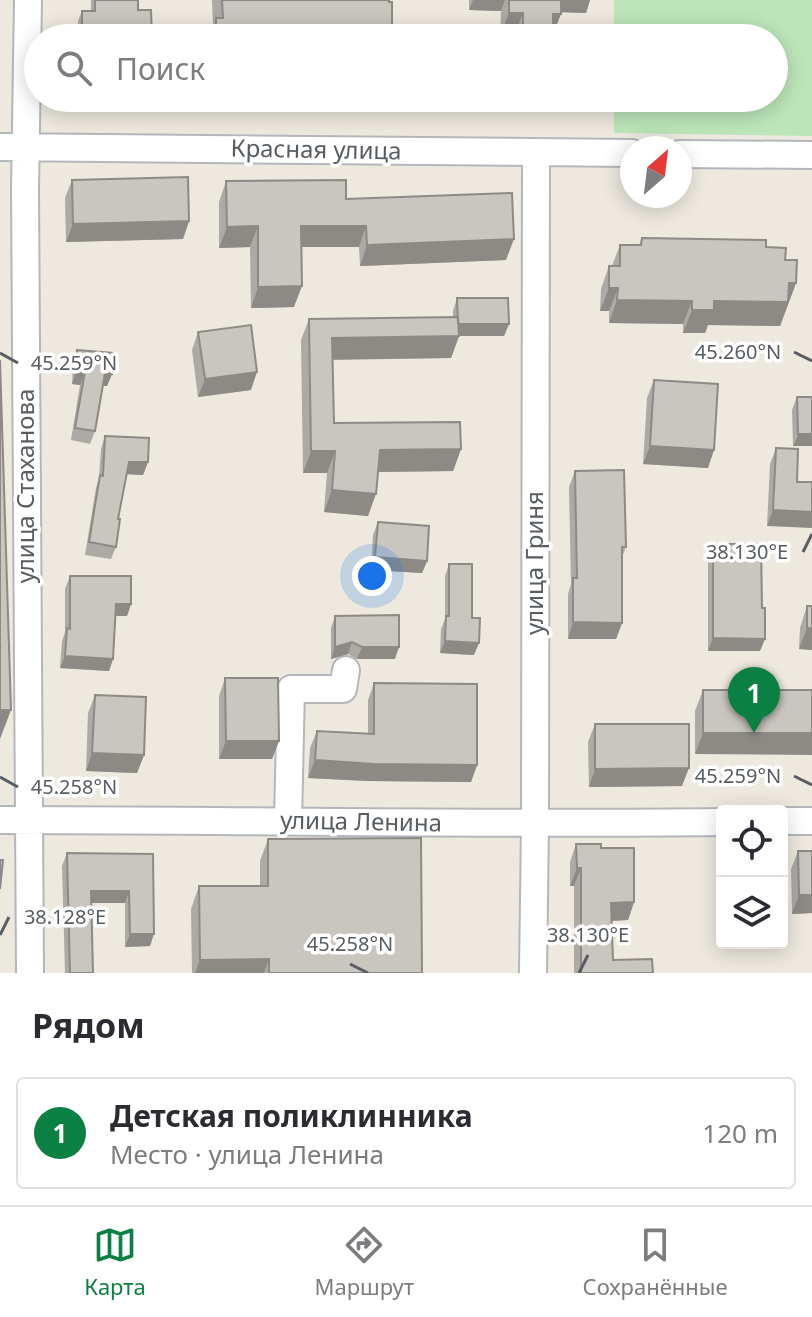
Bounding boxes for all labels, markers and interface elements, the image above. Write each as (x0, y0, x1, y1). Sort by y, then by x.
search box (24, 24, 788, 112)
icon: search (52, 46, 96, 90)
text: Поиск (116, 48, 205, 89)
street label: Красная улица (230, 131, 402, 166)
north arrow (620, 136, 692, 208)
text: 45.260°N (695, 338, 781, 365)
text: 45.259°N (31, 349, 117, 376)
street label: улица Стаханова (8, 389, 41, 583)
street label: улица Гриня (517, 491, 550, 635)
text: 38.130°E (706, 538, 788, 565)
your location (352, 556, 392, 596)
pin: 1 (728, 667, 780, 733)
text: 45.259°N (695, 762, 781, 789)
text: 45.258°N (31, 773, 117, 800)
street label: улица Ленина (280, 803, 442, 838)
map controls (716, 805, 788, 949)
button: locate (716, 805, 788, 877)
button: layers (716, 877, 788, 949)
text: 38.128°E (24, 903, 106, 930)
text: 38.130°E (547, 921, 629, 948)
text: 45.258°N (307, 930, 393, 957)
text: Рядом (32, 1002, 145, 1048)
text: Детская поликлинника (110, 1095, 473, 1136)
text: 1 (53, 1115, 67, 1151)
text: 120 m (702, 1115, 778, 1151)
text: Место · улица Ленина (110, 1136, 384, 1172)
tab: Карта (84, 1223, 146, 1301)
tab: Маршрут (314, 1223, 414, 1301)
tab: Сохранённые (583, 1223, 728, 1301)

